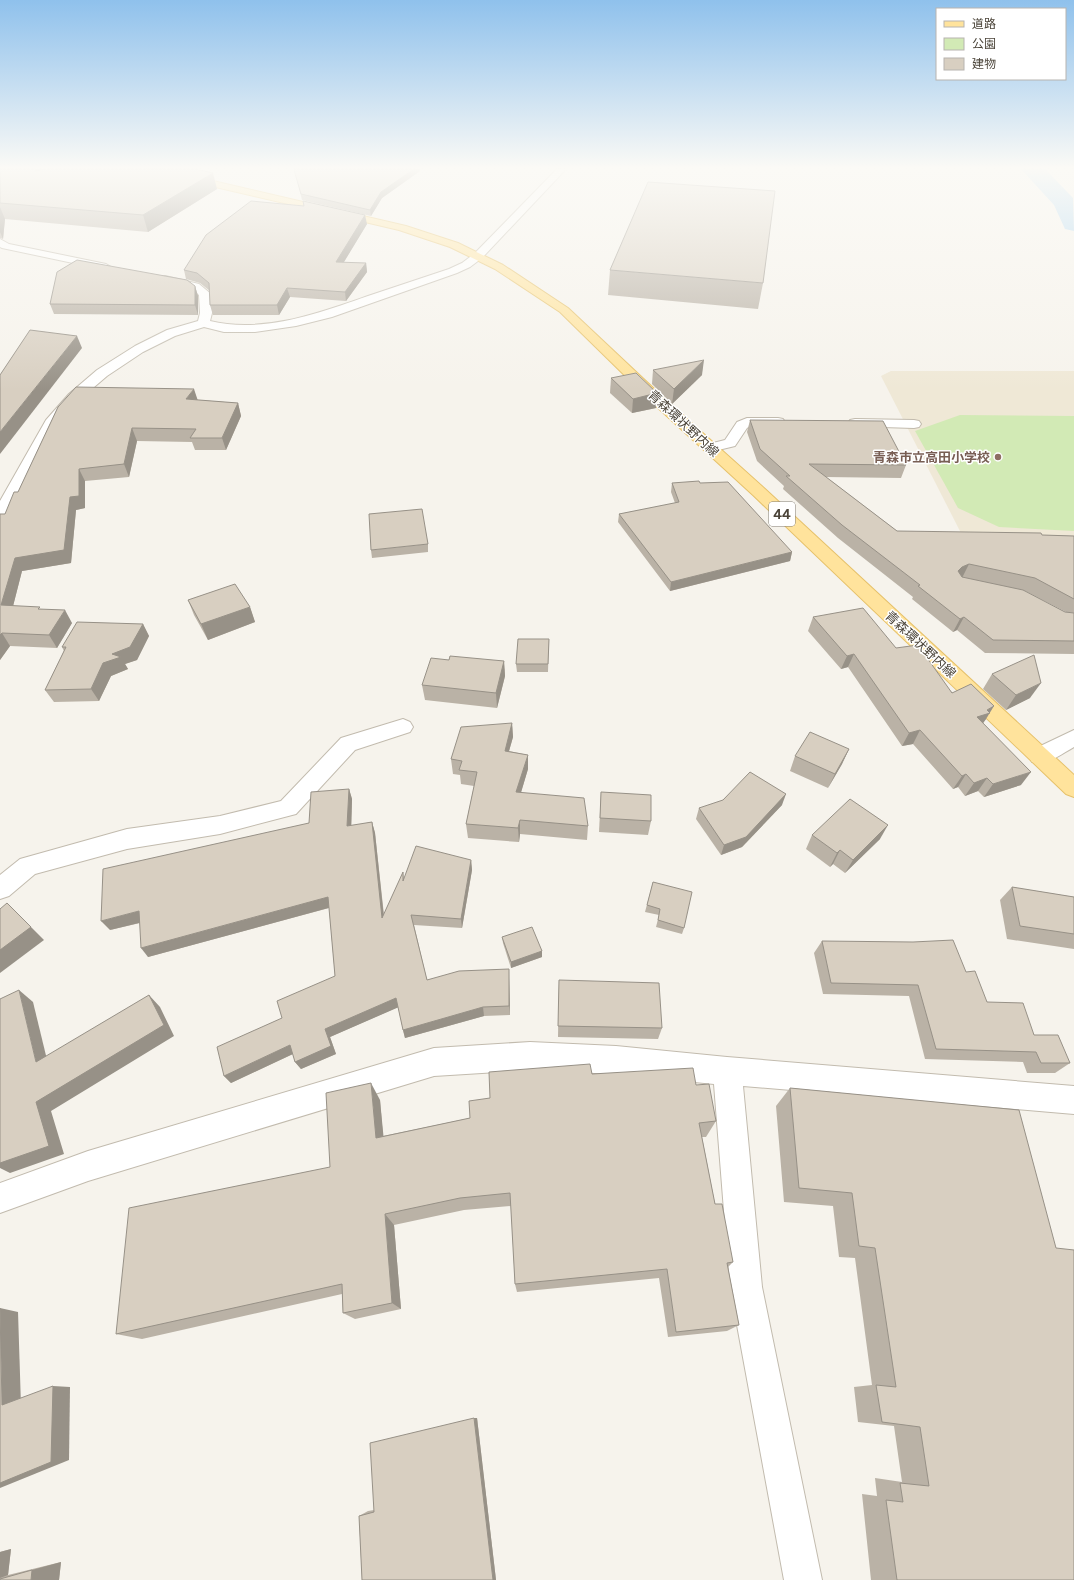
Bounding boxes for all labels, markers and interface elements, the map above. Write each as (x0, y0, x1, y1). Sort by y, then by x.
legend (936, 8, 1066, 80)
text: 道路 (972, 17, 996, 31)
text: 公園 (972, 37, 996, 51)
text: 建物 (972, 57, 996, 71)
street label: 青森環状野内線 (645, 387, 722, 460)
place label: 青森市立高田小学校 (873, 450, 990, 465)
marker: 青森市立高田小学校 (993, 452, 1003, 462)
road number: 44 (769, 502, 795, 526)
street label: 青森環状野内線 (882, 608, 959, 681)

